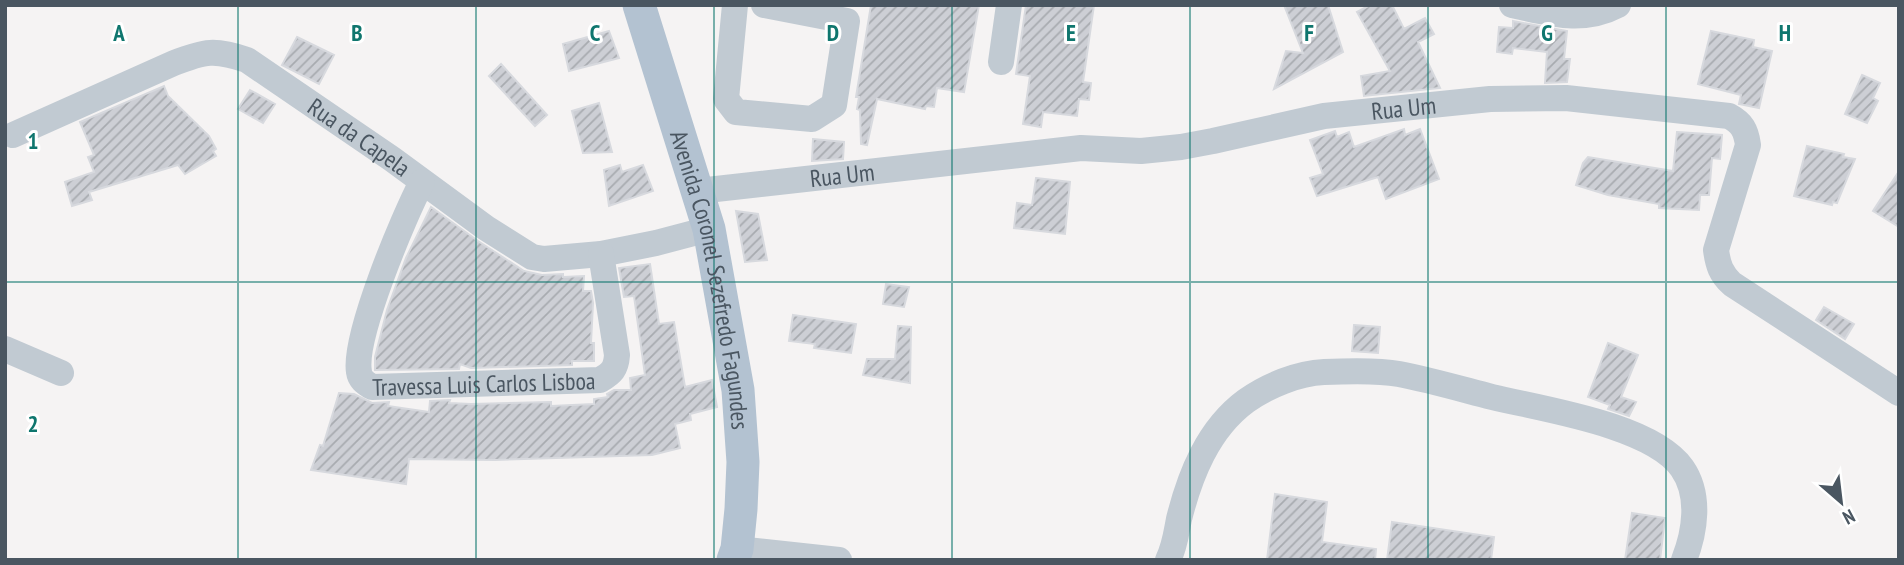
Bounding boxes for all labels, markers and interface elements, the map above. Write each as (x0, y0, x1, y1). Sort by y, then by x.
text: A (112, 18, 125, 47)
text: B (351, 18, 363, 47)
text: C (590, 18, 601, 47)
text: D (827, 18, 839, 47)
text: E (1066, 18, 1076, 47)
text: F (1304, 18, 1314, 47)
text: G (1541, 18, 1553, 47)
text: H (1779, 18, 1791, 47)
street label: Rua Um (1370, 89, 1437, 127)
street label: Rua da Capela (302, 91, 417, 183)
text: 1 (28, 126, 39, 155)
street label: Avenida Coronel Sezefredo Fagundes (664, 127, 756, 431)
street label: Rua Um (808, 156, 876, 194)
street label: Travessa Luis Carlos Lisboa (372, 365, 596, 402)
text: 2 (28, 409, 39, 438)
north arrow (1806, 467, 1876, 537)
text: N (1839, 504, 1859, 530)

